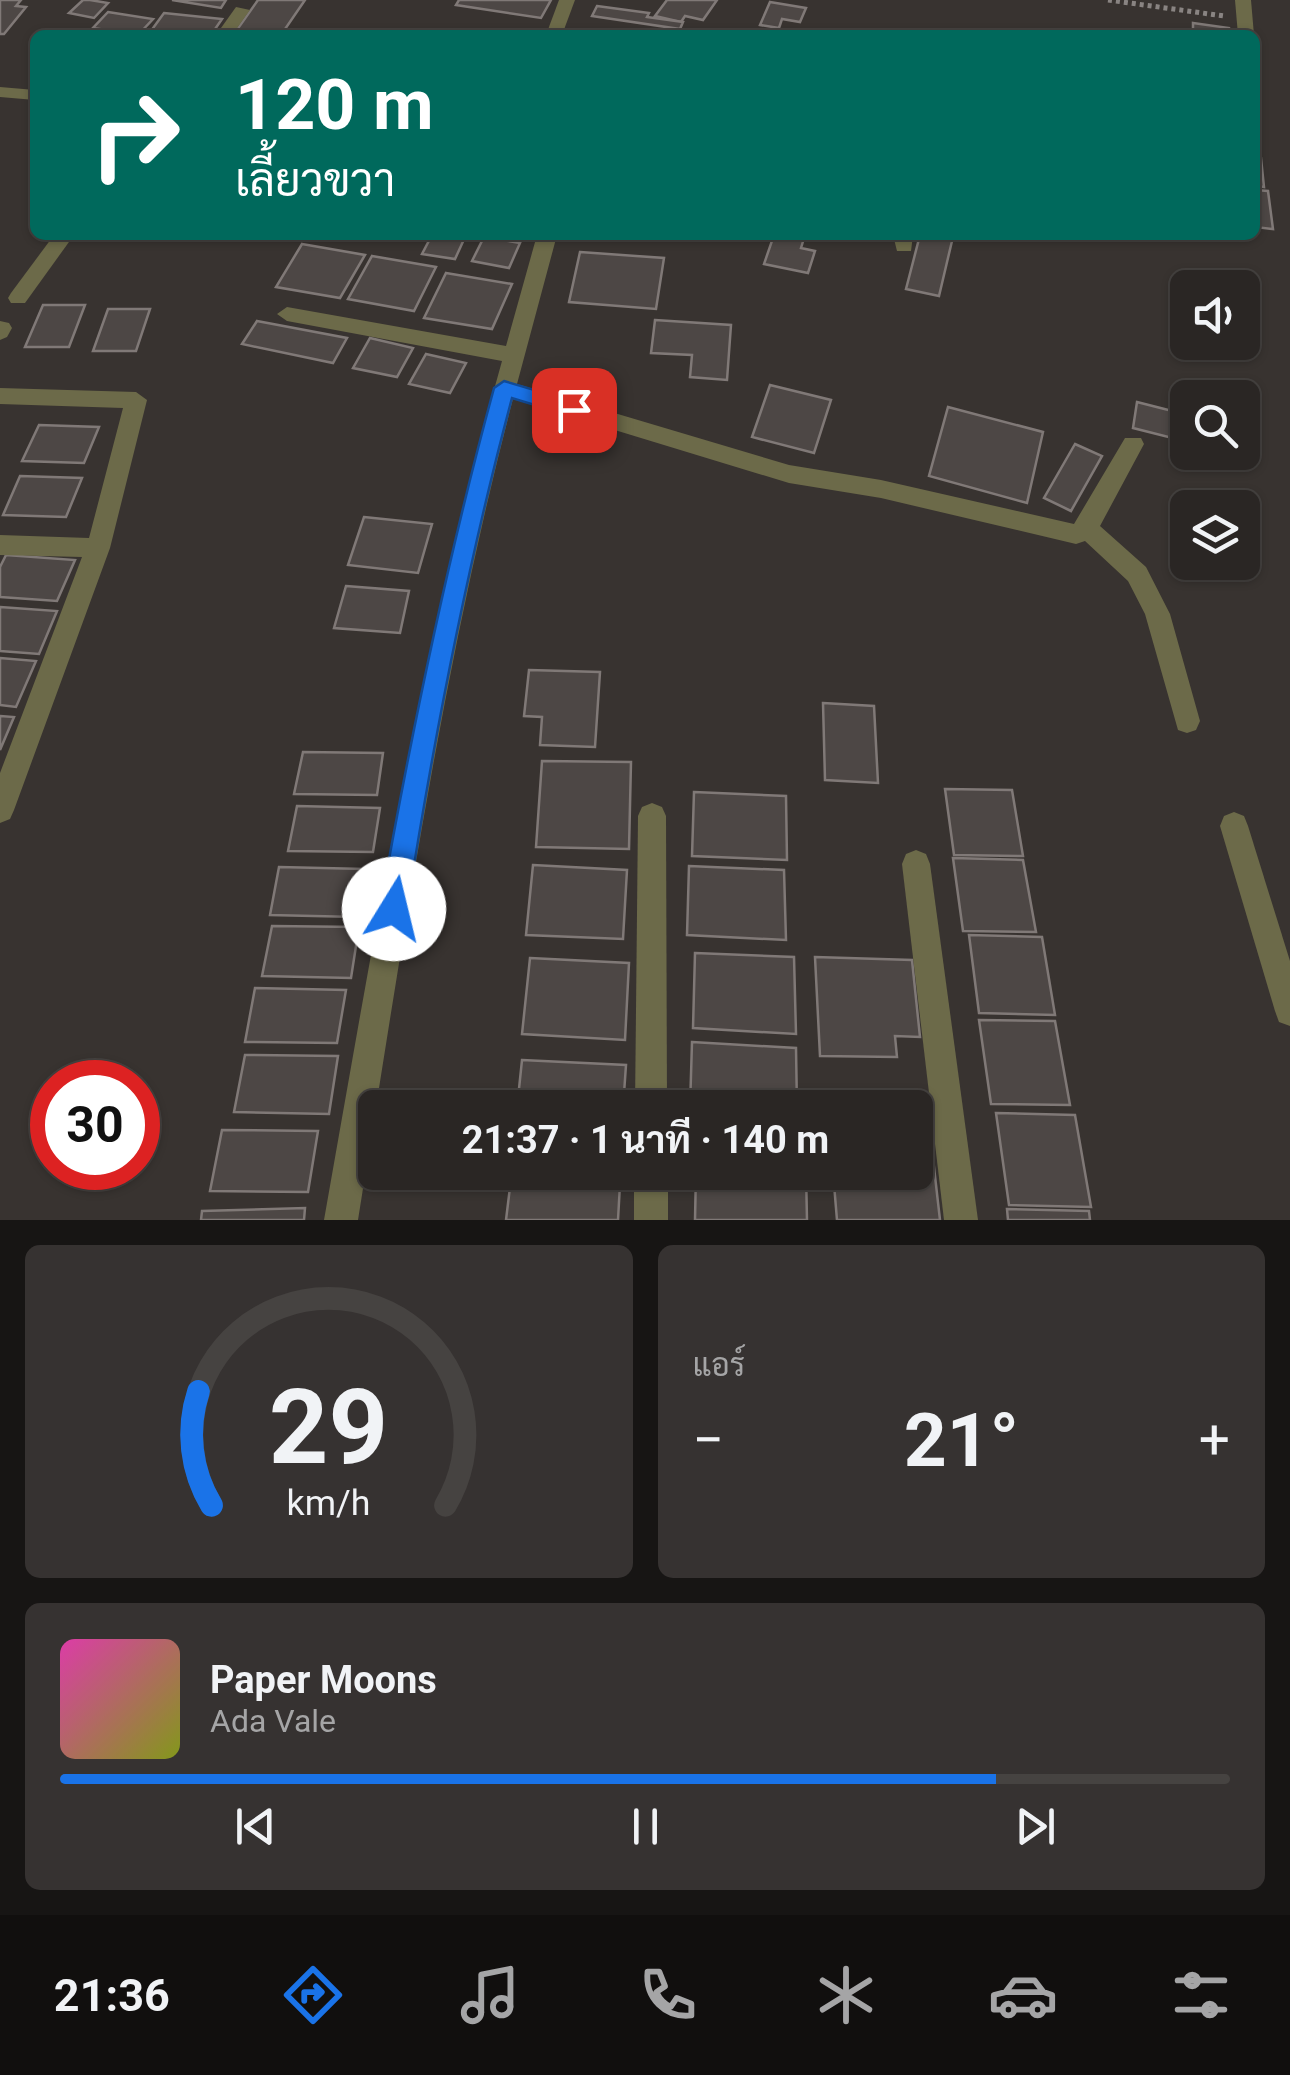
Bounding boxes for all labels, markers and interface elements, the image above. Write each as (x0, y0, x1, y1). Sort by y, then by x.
text: 120 m (235, 64, 434, 146)
icon: right (70, 70, 200, 200)
text: เลี้ยวขวา (235, 154, 395, 207)
map controls (1170, 270, 1260, 580)
button: sound (1170, 270, 1260, 360)
pin (532, 368, 617, 453)
button: search (1170, 380, 1260, 470)
icon: arrive (547, 383, 602, 438)
button: layers (1170, 490, 1260, 580)
position arrow (342, 857, 446, 961)
speed limit sign: 30 (30, 1060, 160, 1190)
text: 21:37 · 1 นาที · 140 m (462, 1118, 829, 1162)
text: แอร์ (693, 1346, 745, 1384)
text: 29 (269, 1367, 388, 1488)
text: 21° (904, 1396, 1019, 1484)
text: − (693, 1408, 724, 1472)
text: + (1199, 1408, 1230, 1472)
text: km/h (287, 1482, 371, 1524)
text: Paper Moons (210, 1658, 437, 1702)
text: Ada Vale (210, 1702, 336, 1740)
icon: previous (228, 1799, 283, 1854)
icon: pause (618, 1799, 673, 1854)
icon: next (1008, 1799, 1063, 1854)
icon: directions (278, 1960, 348, 2030)
icon: music (455, 1960, 525, 2030)
icon: phone (633, 1960, 703, 2030)
icon: climate (811, 1960, 881, 2030)
icon: car (988, 1960, 1058, 2030)
icon: filters (1166, 1960, 1236, 2030)
text: 21:36 (54, 1969, 170, 2022)

